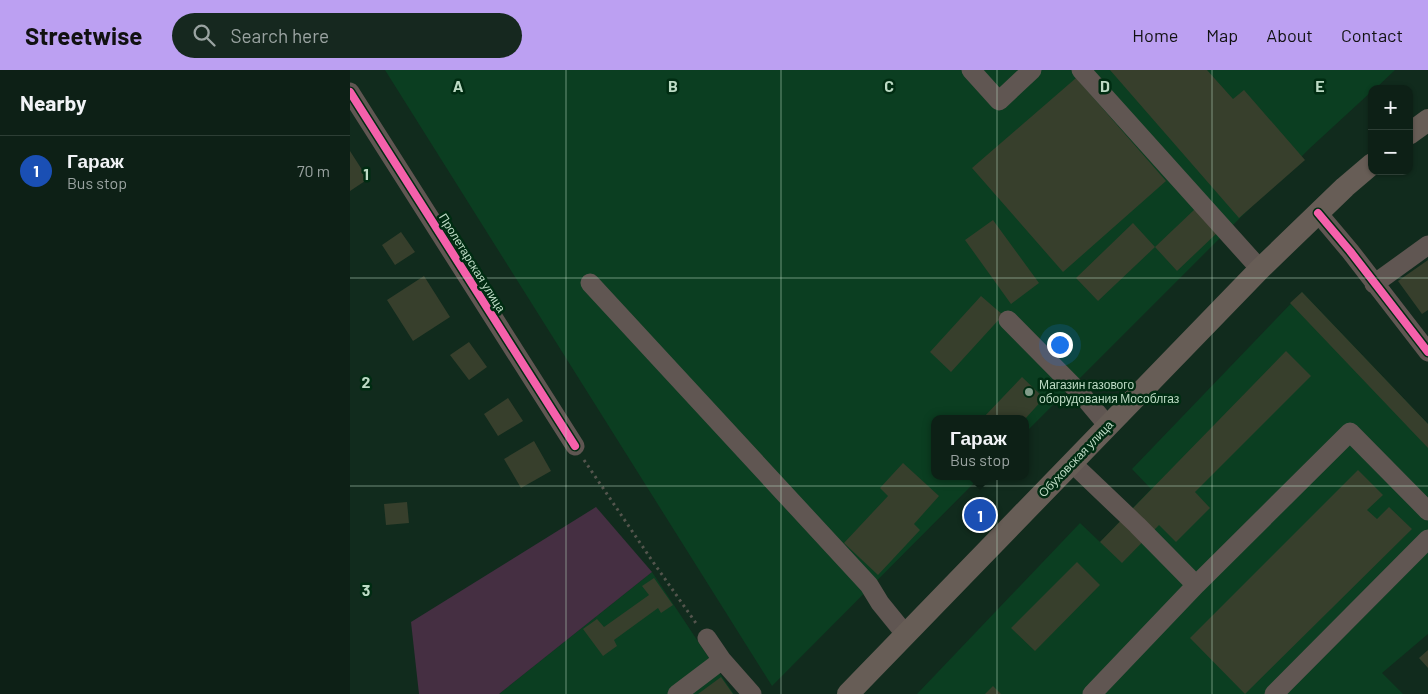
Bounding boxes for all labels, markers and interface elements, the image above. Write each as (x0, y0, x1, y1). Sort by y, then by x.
search box (172, 13, 522, 58)
text: Streetwise (25, 21, 142, 50)
icon: search (190, 21, 218, 49)
text: Search here (230, 24, 329, 47)
text: Home (1132, 24, 1178, 46)
text: Map (1206, 24, 1238, 46)
text: About (1266, 24, 1313, 46)
text: Contact (1341, 24, 1403, 46)
text: A (453, 76, 464, 95)
text: B (668, 76, 678, 95)
text: C (884, 76, 894, 95)
text: D (1100, 76, 1110, 95)
text: E (1315, 76, 1325, 95)
map controls (1368, 85, 1413, 175)
button: + (1368, 85, 1413, 130)
text: Nearby (20, 90, 86, 115)
button: − (1368, 130, 1413, 175)
text: Гараж (67, 149, 124, 172)
text: 1 (33, 161, 39, 180)
text: 70 m (297, 161, 330, 180)
text: 1 (363, 164, 369, 183)
text: Bus stop (67, 173, 127, 192)
street label: Пролетарская улица (436, 211, 509, 315)
your location (1047, 332, 1073, 358)
text: 2 (362, 372, 371, 391)
place label: Магазин газового оборудования Мособлгаз (1039, 377, 1180, 406)
marker: Магазин газового оборудования Мособлгаз (1023, 386, 1035, 398)
popup (931, 415, 1029, 480)
street label: Обуховская улица (1035, 417, 1116, 500)
text: Гараж (950, 426, 1007, 449)
text: Bus stop (950, 450, 1010, 469)
pin: 1 (964, 496, 996, 534)
text: 3 (362, 580, 370, 599)

